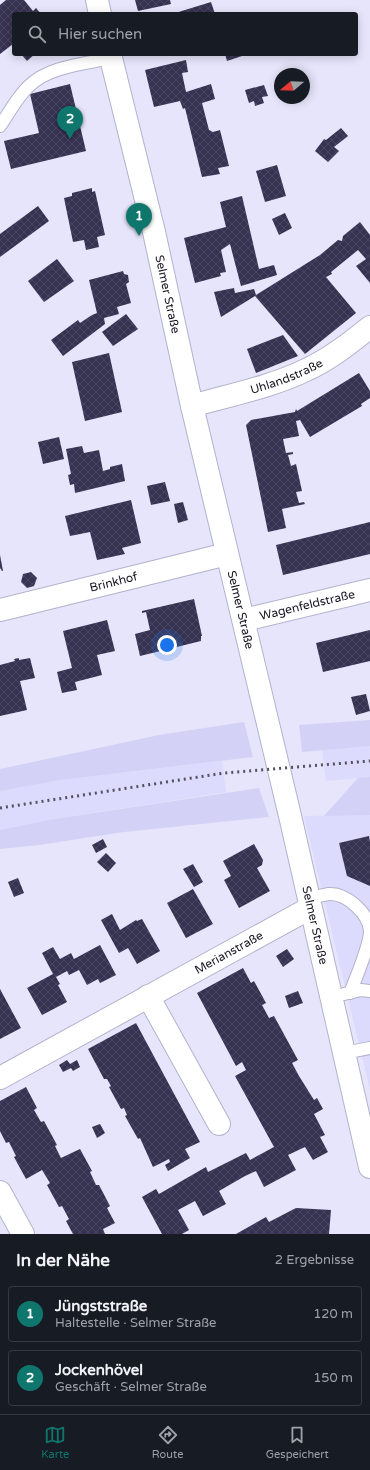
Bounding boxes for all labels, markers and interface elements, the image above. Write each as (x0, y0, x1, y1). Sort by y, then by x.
search box (12, 12, 358, 56)
icon: search (26, 23, 48, 45)
text: Hier suchen (58, 25, 142, 43)
north arrow (274, 68, 310, 104)
pin: 2 (57, 106, 83, 139)
pin: 1 (126, 203, 152, 236)
street label: Selmer Straße (152, 254, 183, 335)
street label: Uhlandstraße (249, 356, 325, 397)
street label: Brinkhof (88, 569, 139, 595)
street label: Selmer Straße (225, 569, 257, 651)
street label: Wagenfeldstraße (258, 587, 356, 623)
your location (157, 635, 177, 655)
street label: Selmer Straße (299, 885, 331, 966)
street label: Merianstraße (192, 928, 266, 977)
text: In der Nähe (16, 1250, 110, 1271)
text: 2 Ergebnisse (275, 1252, 354, 1268)
text: Jüngststraße (55, 1297, 147, 1315)
text: 1 (26, 1306, 34, 1322)
text: 120 m (313, 1306, 353, 1322)
text: Haltestelle · Selmer Straße (55, 1315, 216, 1331)
text: Jockenhövel (55, 1361, 143, 1379)
text: 2 (26, 1370, 34, 1386)
text: 150 m (313, 1370, 353, 1386)
text: Geschäft · Selmer Straße (55, 1379, 207, 1395)
tab: Karte (41, 1424, 69, 1461)
tab: Route (152, 1424, 183, 1461)
tab: Gespeichert (266, 1424, 329, 1461)

